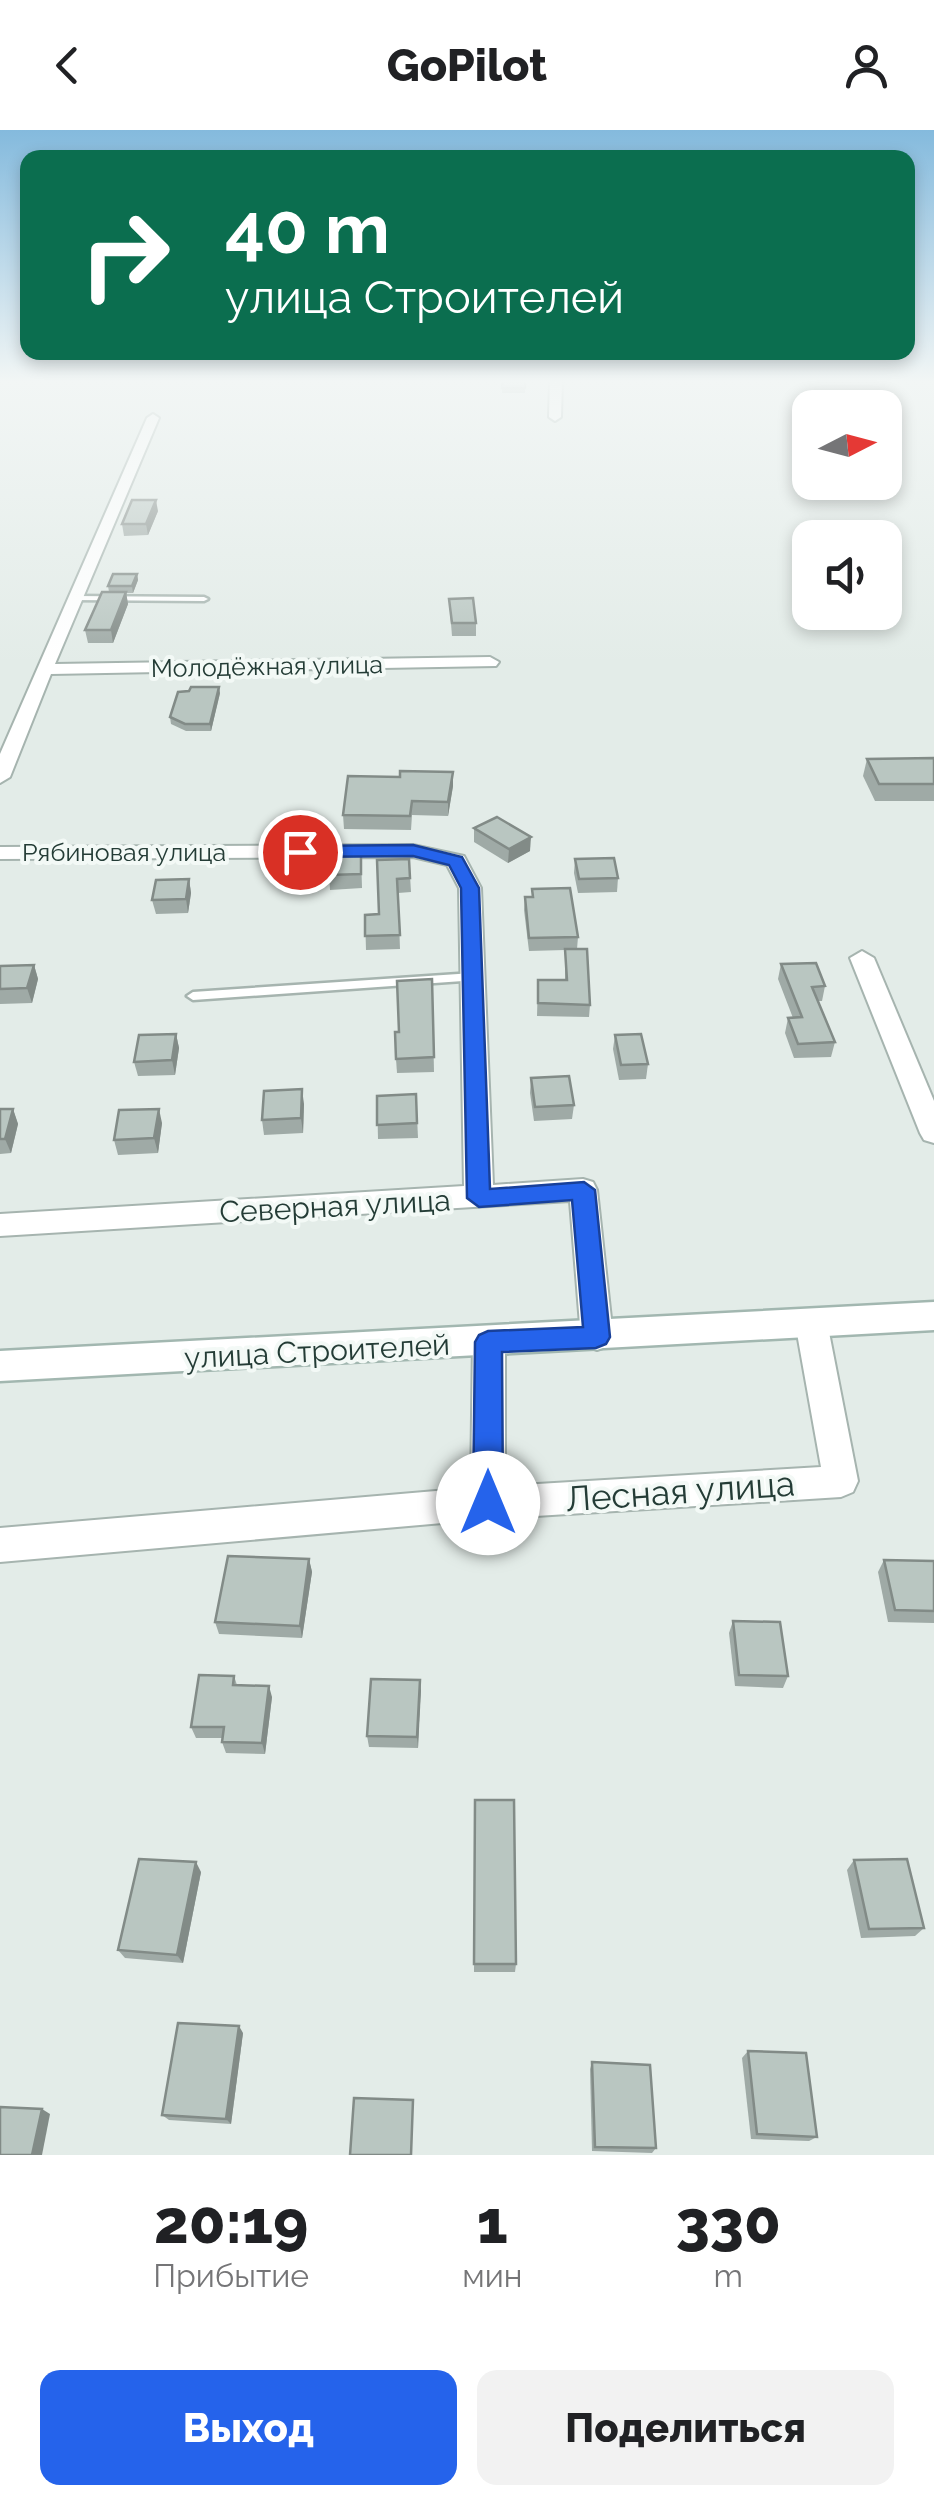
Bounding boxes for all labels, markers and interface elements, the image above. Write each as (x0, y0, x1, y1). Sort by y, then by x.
icon: back (40, 38, 95, 93)
icon: person (839, 38, 894, 93)
text: GoPilot (387, 39, 547, 92)
text: 40 m (225, 187, 390, 269)
icon: right (60, 190, 190, 320)
text: улица Строителей (225, 271, 624, 324)
north arrow (792, 390, 902, 500)
map controls (792, 390, 902, 630)
button: sound (792, 520, 902, 630)
street label: Молодёжная улица (151, 649, 383, 683)
pin (258, 810, 343, 895)
icon: arrive (273, 825, 328, 880)
street label: Рябиновая улица (22, 837, 226, 867)
street label: Северная улица (219, 1182, 451, 1230)
street label: улица Строителей (183, 1327, 451, 1375)
position arrow (436, 1451, 540, 1555)
street label: Лесная улица (564, 1463, 796, 1519)
text: 20:19 (154, 2187, 308, 2257)
text: 1 (477, 2187, 508, 2257)
text: 330 (676, 2187, 781, 2257)
text: Прибытие (153, 2257, 309, 2294)
text: мин (462, 2257, 522, 2294)
text: m (713, 2257, 743, 2294)
button: Выход (40, 2370, 457, 2485)
button: Поделиться (477, 2370, 894, 2485)

